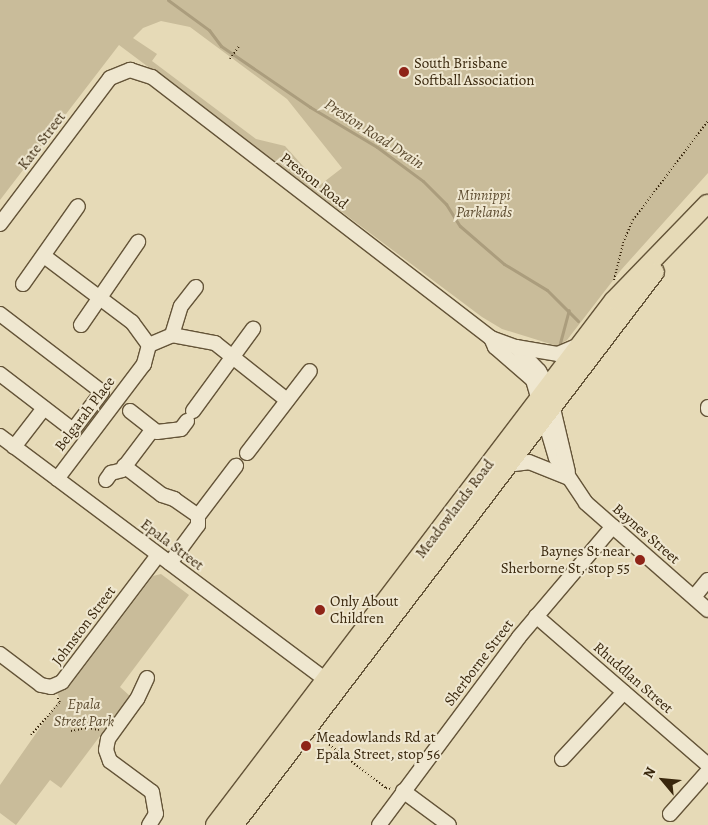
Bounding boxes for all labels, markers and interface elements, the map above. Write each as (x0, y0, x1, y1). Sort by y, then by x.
place label: South Brisbane Softball Association (414, 54, 535, 89)
marker: South Brisbane Softball Association (398, 66, 410, 78)
water label: Preston Road Drain (321, 95, 427, 173)
street label: Kate Street (14, 109, 70, 173)
street label: Preston Road (276, 149, 352, 213)
park label: Minnippi Parklands (456, 186, 512, 221)
street label: Belgarah Place (51, 373, 119, 455)
street label: Meadowlands Road (412, 456, 498, 562)
street label: Baynes Street (609, 500, 683, 568)
street label: Epala Street (137, 515, 207, 575)
place label: Baynes St near Sherborne St, stop 55 (500, 542, 630, 577)
marker: Baynes St near Sherborne St, stop 55 (634, 554, 646, 566)
street label: Johnston Street (48, 583, 120, 669)
place label: Only About Children (330, 592, 399, 627)
marker: Only About Children (314, 604, 326, 616)
street label: Sherborne Street (441, 616, 517, 710)
street label: Rhuddlan Street (589, 638, 677, 718)
park label: Epala Street Park (54, 695, 114, 730)
place label: Meadowlands Rd at Epala Street, stop 56 (316, 728, 440, 763)
marker: Meadowlands Rd at Epala Street, stop 56 (300, 740, 312, 752)
north arrow (638, 755, 688, 805)
text: N (639, 764, 660, 782)

